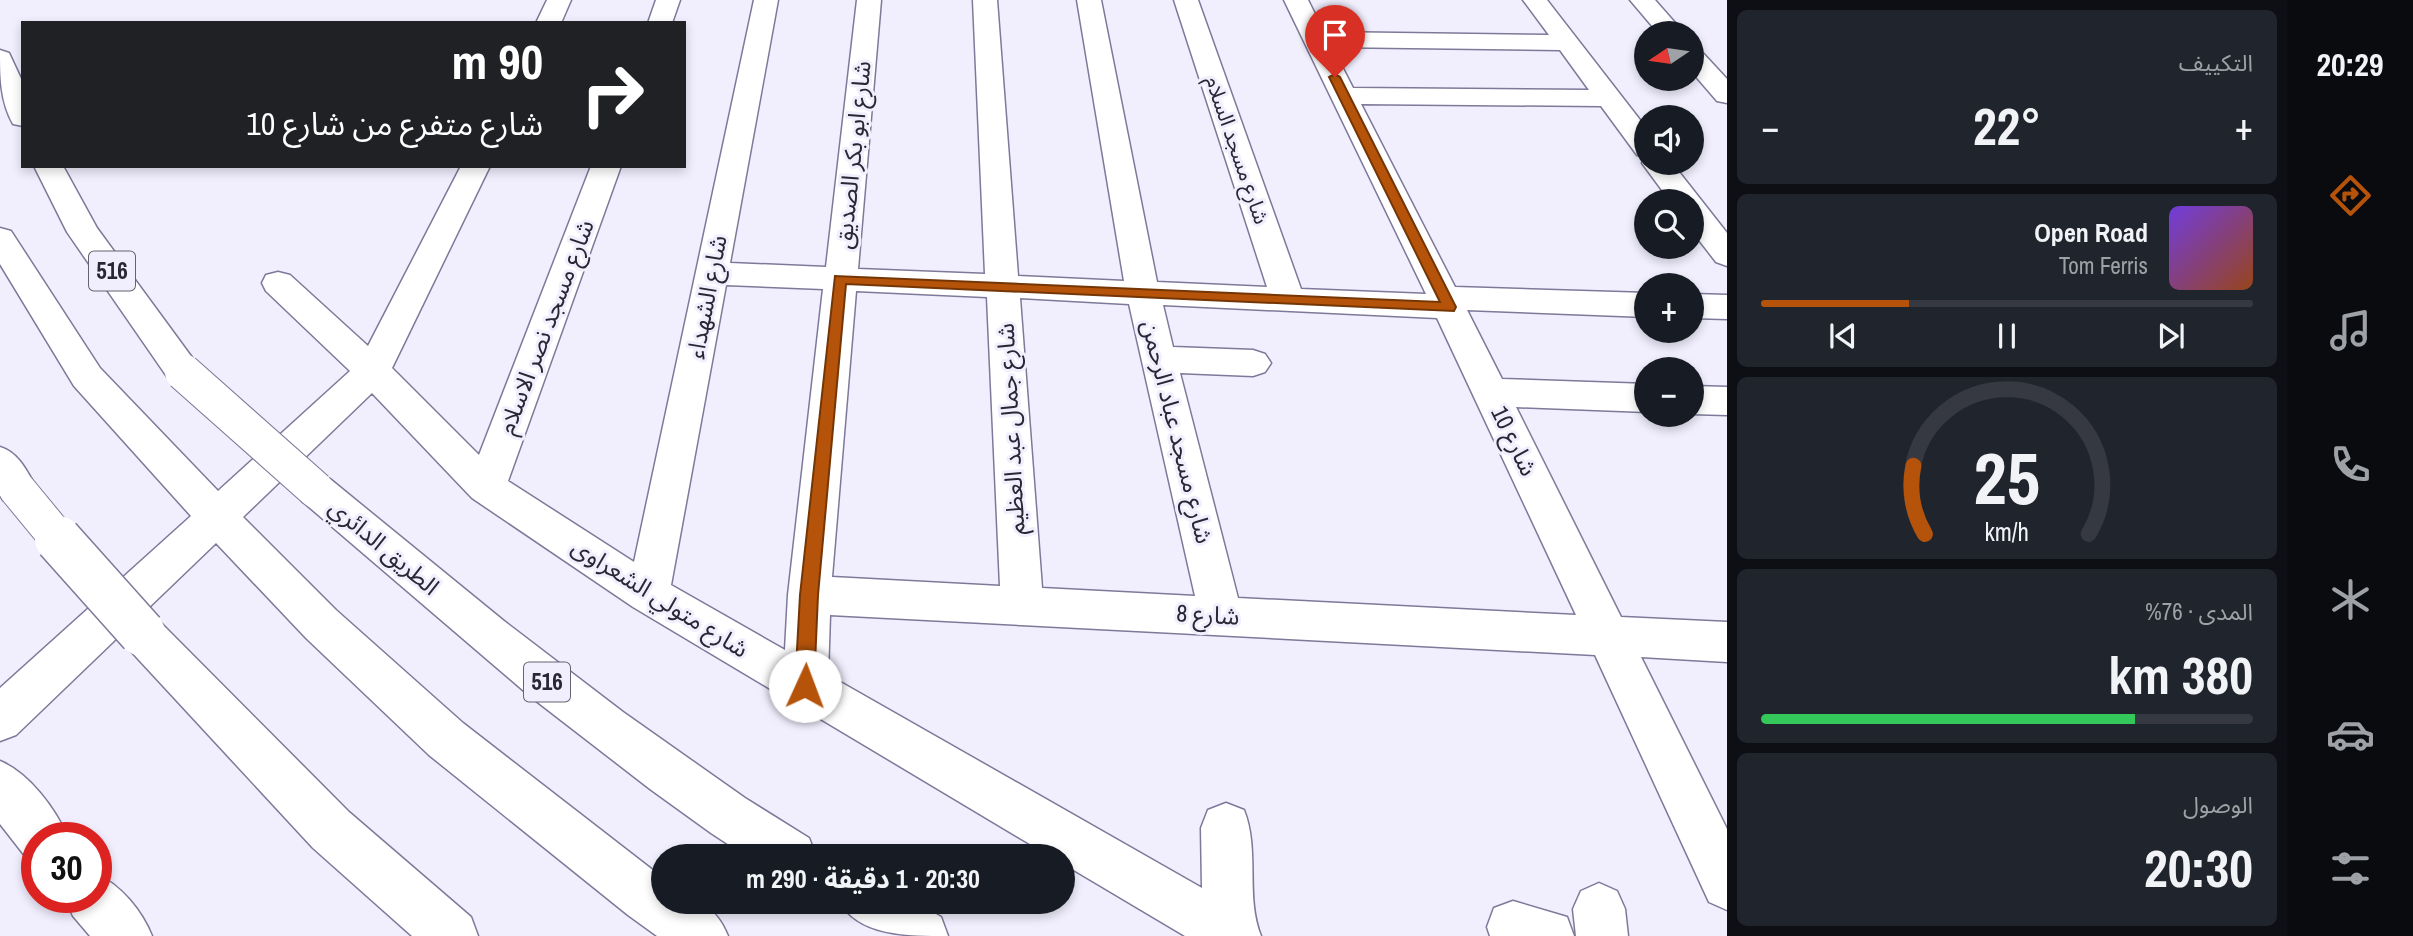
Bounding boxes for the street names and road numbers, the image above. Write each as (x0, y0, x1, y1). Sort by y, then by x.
street label: شارع ابو بكر الصديق (826, 59, 880, 251)
street label: شارع مسجد السلام (1197, 72, 1276, 228)
street label: شارع مسجد نصر الاسلام (489, 215, 604, 440)
street label: شارع الشهداء (678, 232, 736, 362)
road number: 516 (89, 252, 135, 290)
street label: شارع مسجد عباد الرحمن (1133, 317, 1221, 547)
street label: شارع جمال عبد العظيم (988, 322, 1034, 536)
street label: شارع 10 (1482, 400, 1546, 482)
street label: الطريق الدائري (321, 491, 446, 604)
street label: شارع متولي الشعراوى (564, 530, 755, 668)
street label: شارع 8 (1176, 596, 1240, 634)
road number: 516 (524, 662, 570, 702)

